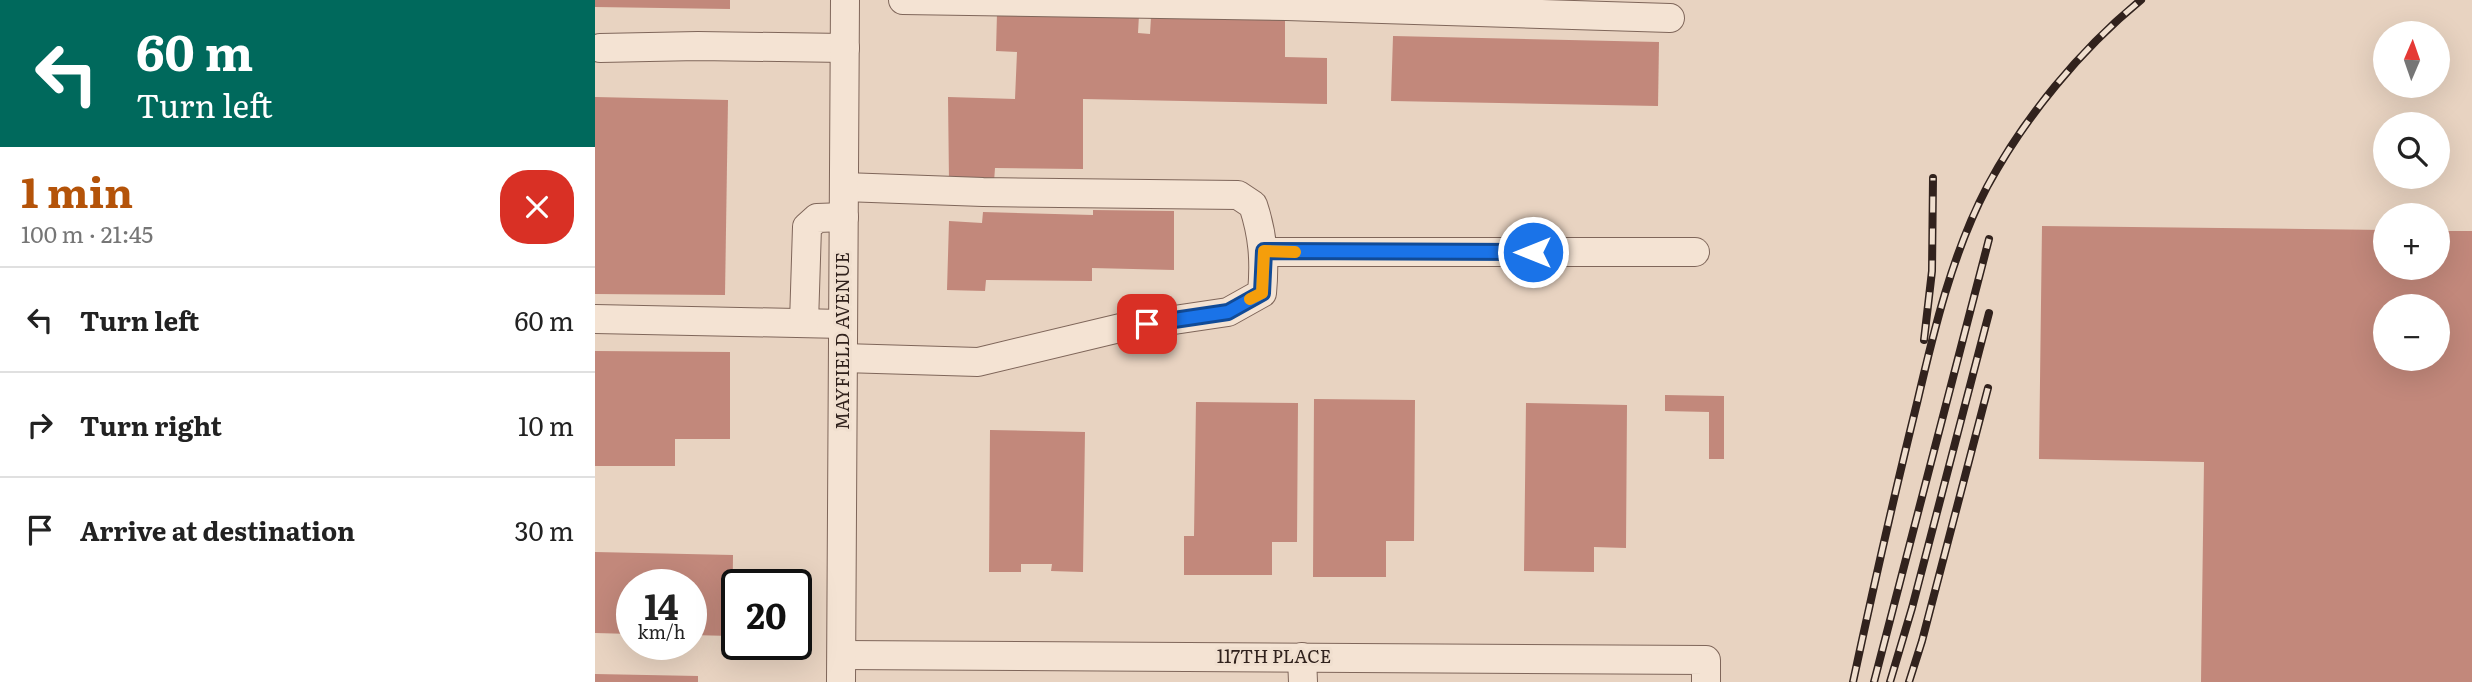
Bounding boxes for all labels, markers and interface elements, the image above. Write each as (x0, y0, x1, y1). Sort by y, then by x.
text: 60 m (136, 13, 253, 86)
north arrow (2373, 21, 2450, 98)
map controls (2373, 21, 2450, 371)
icon: left (21, 28, 112, 119)
text: Turn left (136, 80, 273, 128)
button: search (2373, 112, 2450, 189)
text: 1 min (21, 159, 133, 221)
button: close (500, 170, 574, 244)
button: + (2373, 203, 2450, 280)
position arrow (1496, 215, 1570, 289)
text: 100 m · 21:45 (21, 216, 153, 250)
street label: MAYFIELD AVENUE (828, 252, 855, 430)
pin (1117, 294, 1177, 354)
button: − (2373, 294, 2450, 371)
text: Turn left (80, 300, 199, 339)
text: 60 m (515, 300, 574, 339)
icon: left (21, 301, 59, 339)
icon: arrive (1128, 305, 1166, 343)
text: Turn right (80, 405, 222, 444)
text: 10 m (518, 405, 574, 444)
icon: right (21, 406, 59, 444)
text: Arrive at destination (80, 510, 355, 549)
text: 30 m (514, 510, 574, 549)
icon: arrive (21, 511, 59, 549)
speed limit sign: 20 (721, 569, 812, 660)
text: 14 (644, 579, 679, 631)
text: km/h (638, 618, 685, 645)
street label: 117TH PLACE (1217, 642, 1331, 669)

